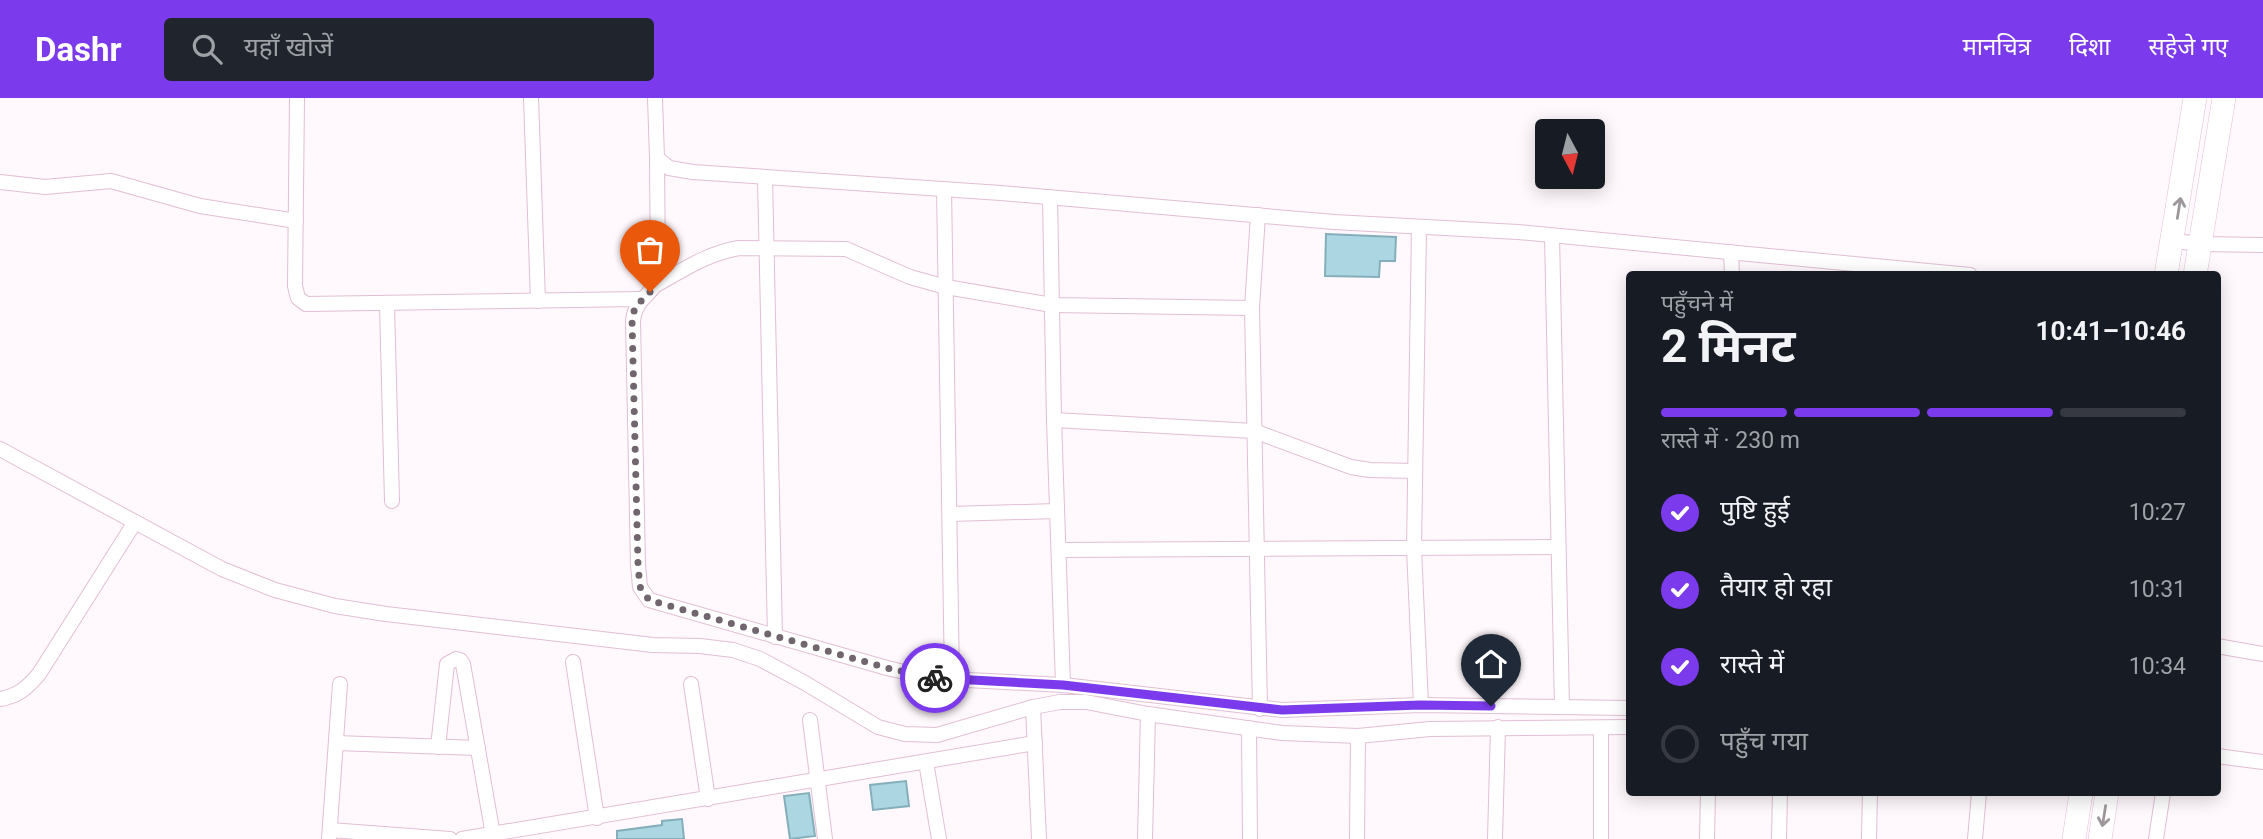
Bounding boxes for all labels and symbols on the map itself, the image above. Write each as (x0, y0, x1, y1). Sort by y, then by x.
north arrow (1535, 119, 1605, 189)
one-way arrow (2173, 197, 2186, 220)
pin (620, 220, 680, 292)
pin (1461, 634, 1521, 706)
courier (900, 643, 970, 713)
one-way arrow (2097, 804, 2110, 827)

